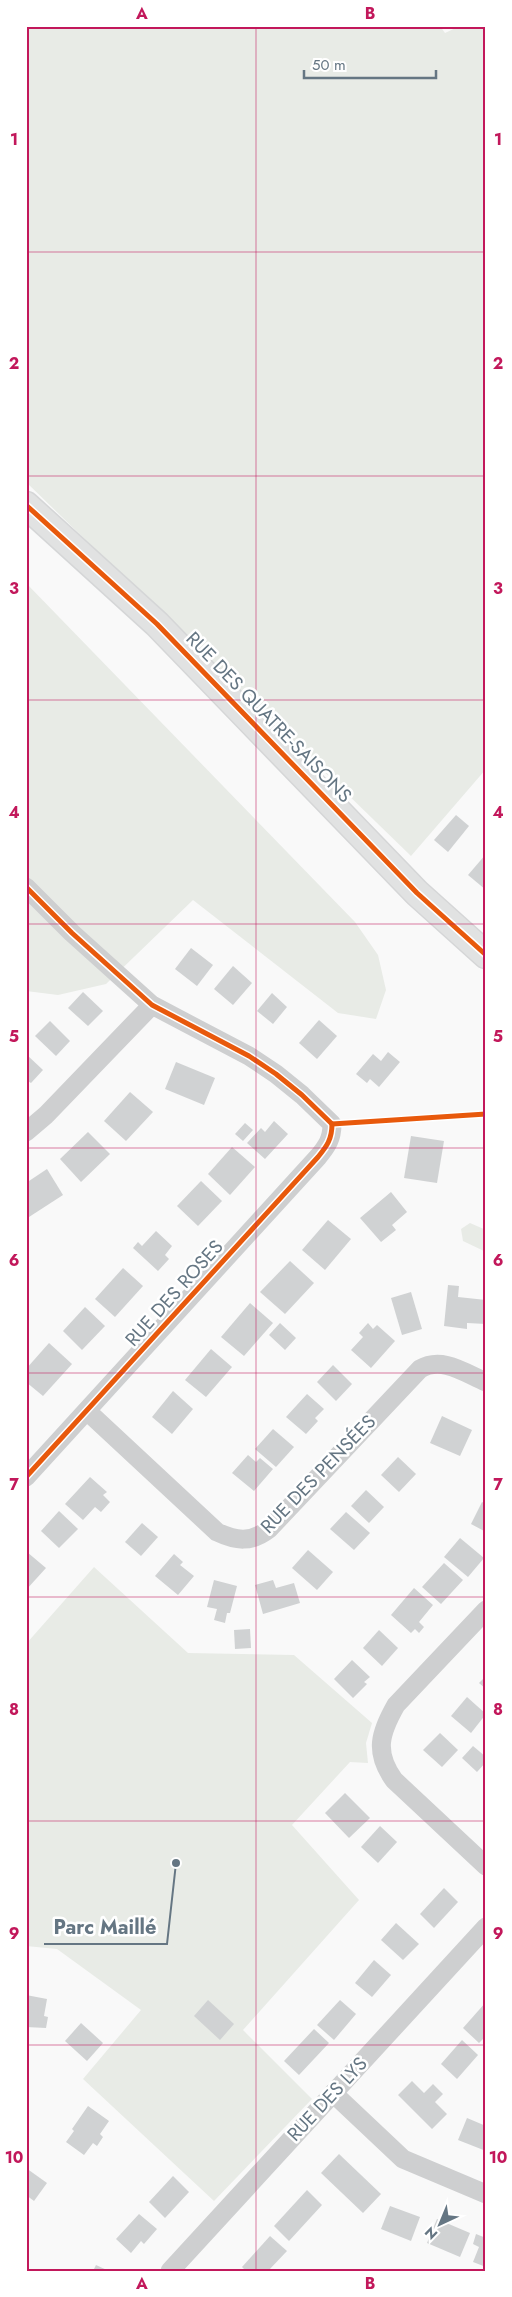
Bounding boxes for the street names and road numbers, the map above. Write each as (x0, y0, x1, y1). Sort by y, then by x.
street label: RUE DES QUATRE-SAISONS (180, 625, 358, 809)
street label: RUE DES ROSES (119, 1234, 229, 1352)
street label: RUE DES PENSÉES (254, 1409, 382, 1539)
street label: RUE DES LYS (281, 2051, 373, 2147)

